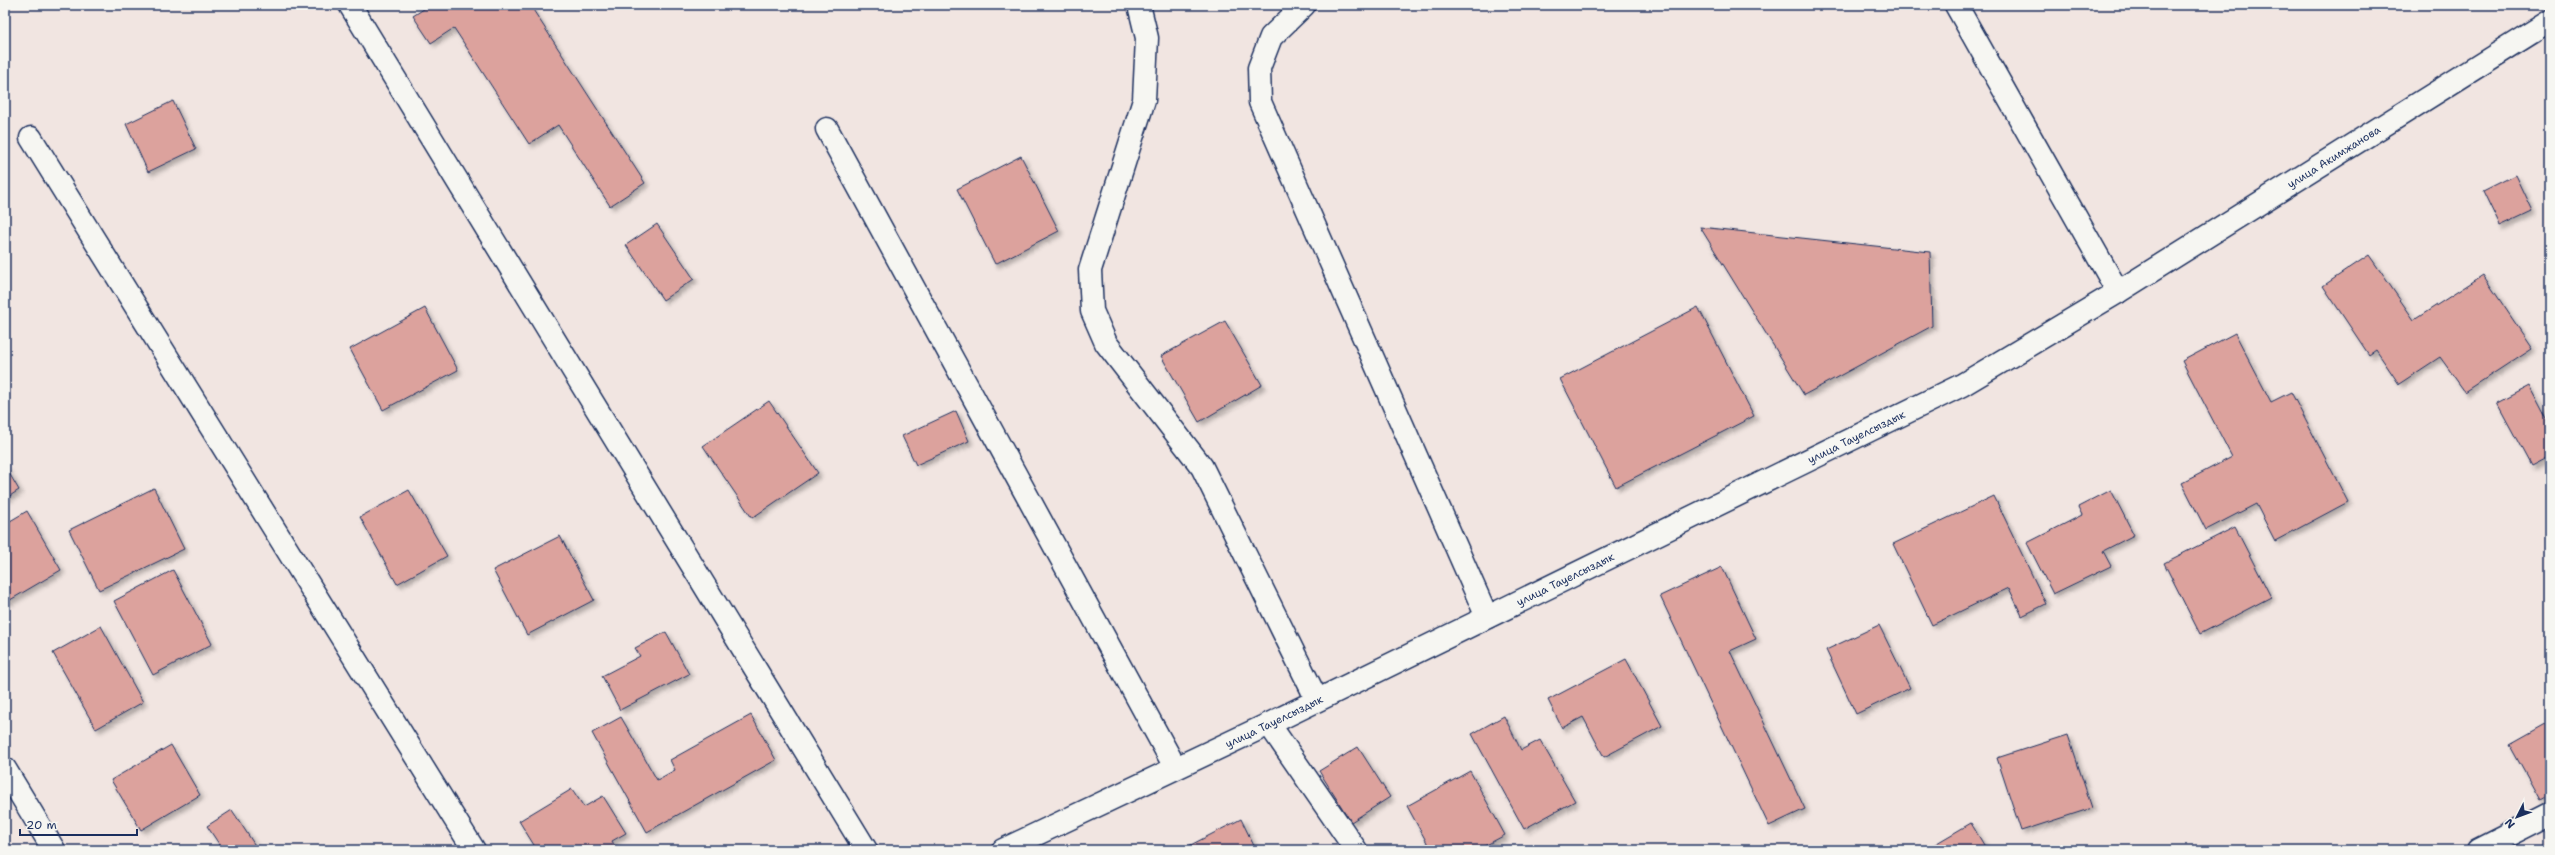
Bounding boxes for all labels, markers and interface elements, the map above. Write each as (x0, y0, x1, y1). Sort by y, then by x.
street label: улица Акимжанова (2284, 122, 2383, 192)
street label: улица Тауелсыздык (1805, 407, 1908, 467)
street label: улица Тауелсыздык (1514, 549, 1617, 610)
street label: улица Тауелсыздык (1223, 692, 1326, 752)
north arrow (2497, 797, 2537, 837)
scale bar (20, 811, 137, 837)
text: N (2501, 815, 2518, 832)
text: 20 m (26, 817, 57, 833)

